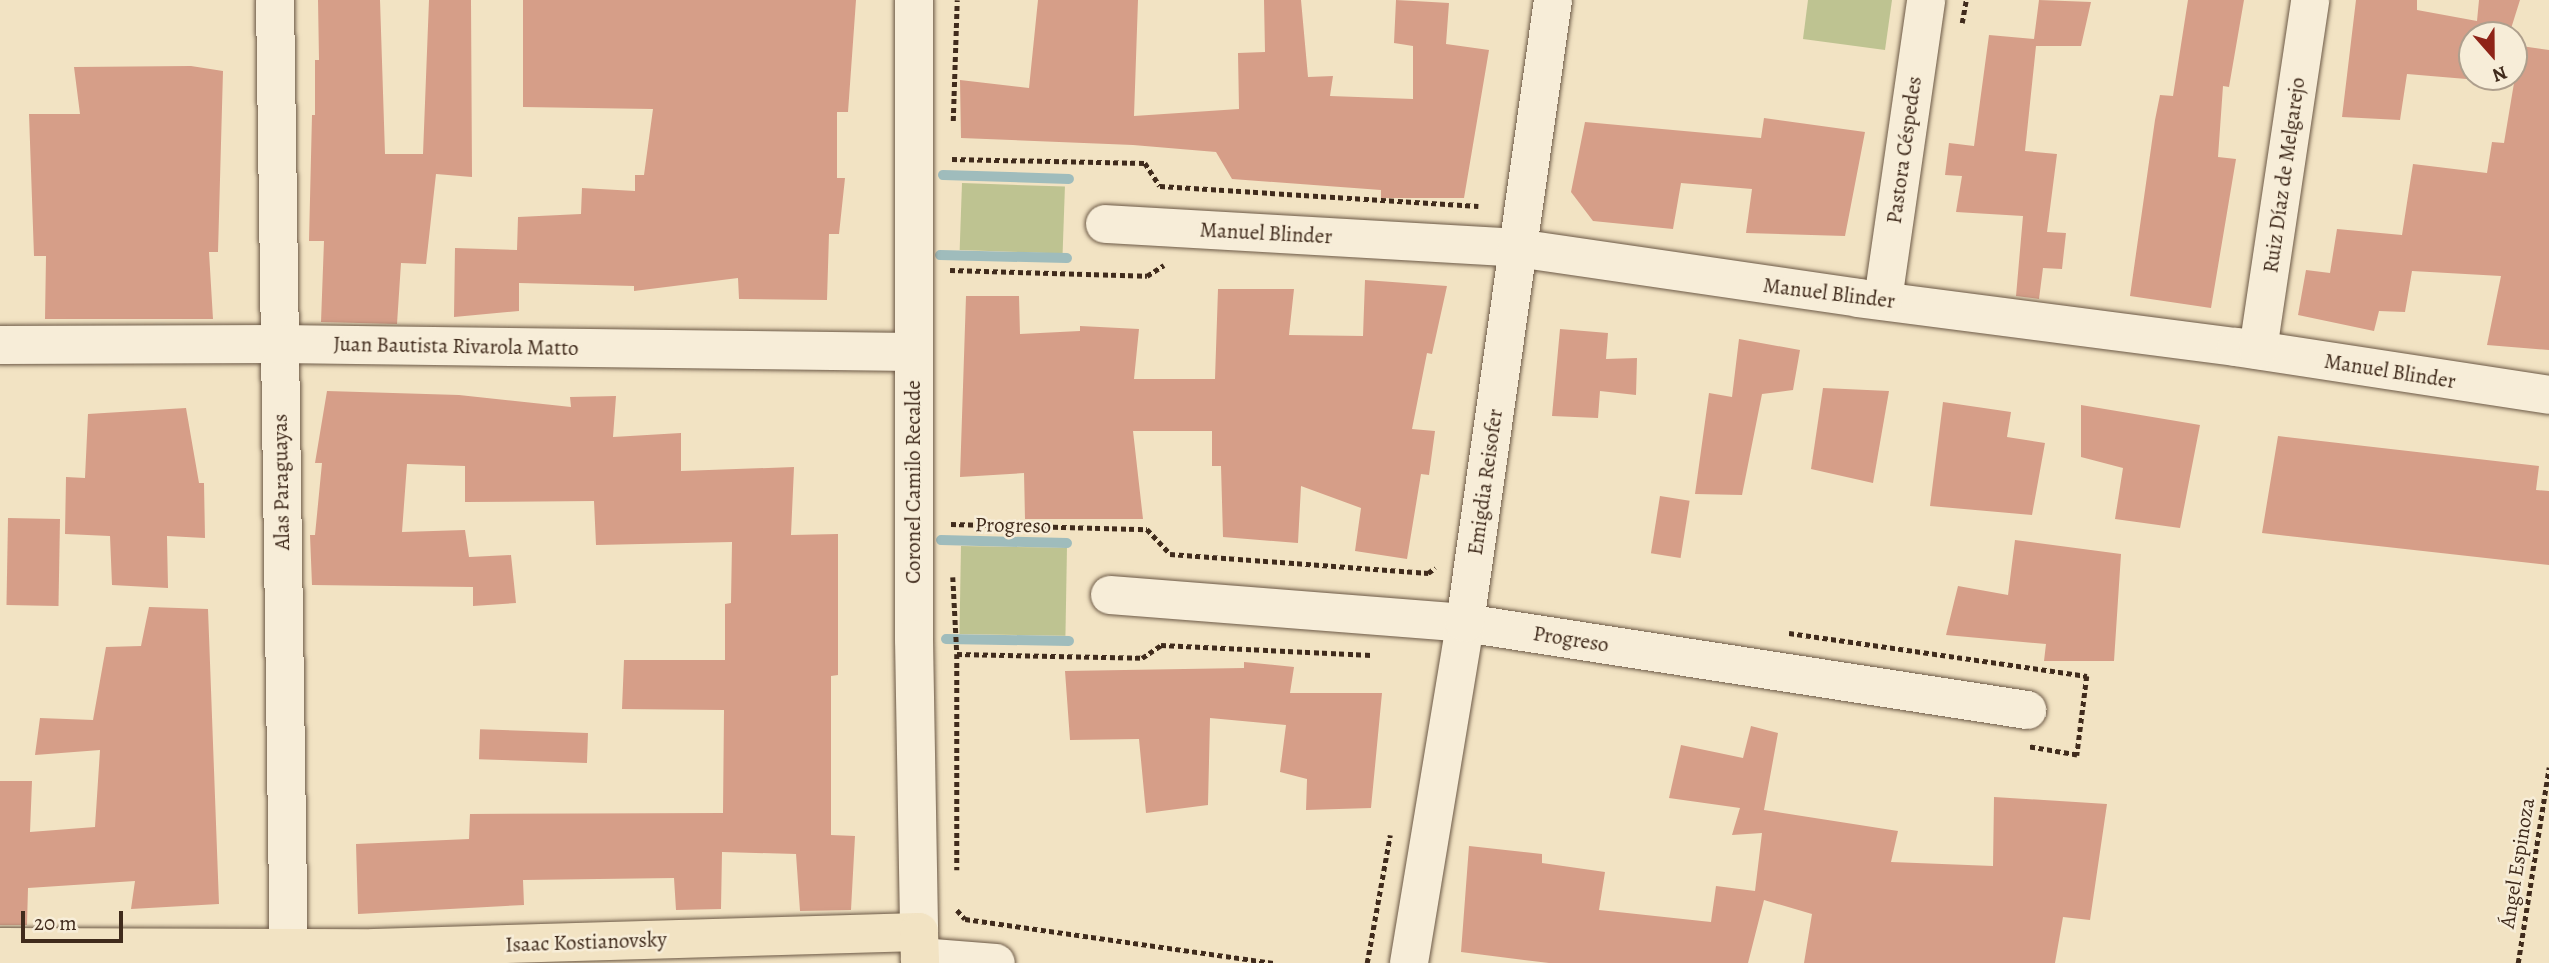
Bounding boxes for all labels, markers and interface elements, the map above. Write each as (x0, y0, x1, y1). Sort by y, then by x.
north arrow (2458, 21, 2528, 91)
text: N (2489, 59, 2511, 88)
street label: Pastora Céspedes (1881, 75, 1927, 225)
street label: Ruiz Díaz de Melgarejo (2258, 76, 2310, 274)
street label: Manuel Blinder (1199, 217, 1333, 249)
street label: Manuel Blinder (1762, 272, 1896, 314)
street label: Juan Bautista Rivarola Matto (333, 331, 579, 361)
street label: Manuel Blinder (2322, 348, 2458, 394)
street label: Coronel Camilo Recalde (900, 380, 926, 584)
street label: Emigdia Reisofer (1462, 407, 1508, 557)
street label: Alas Paraguayas (267, 414, 295, 550)
street label: Progreso (975, 512, 1051, 538)
street label: Progreso (1531, 621, 1611, 657)
street label: Ángel Espinoza (2494, 796, 2540, 930)
scale bar (24, 897, 126, 941)
text: 20 m (34, 909, 77, 937)
street label: Isaac Kostianovsky (505, 927, 667, 957)

